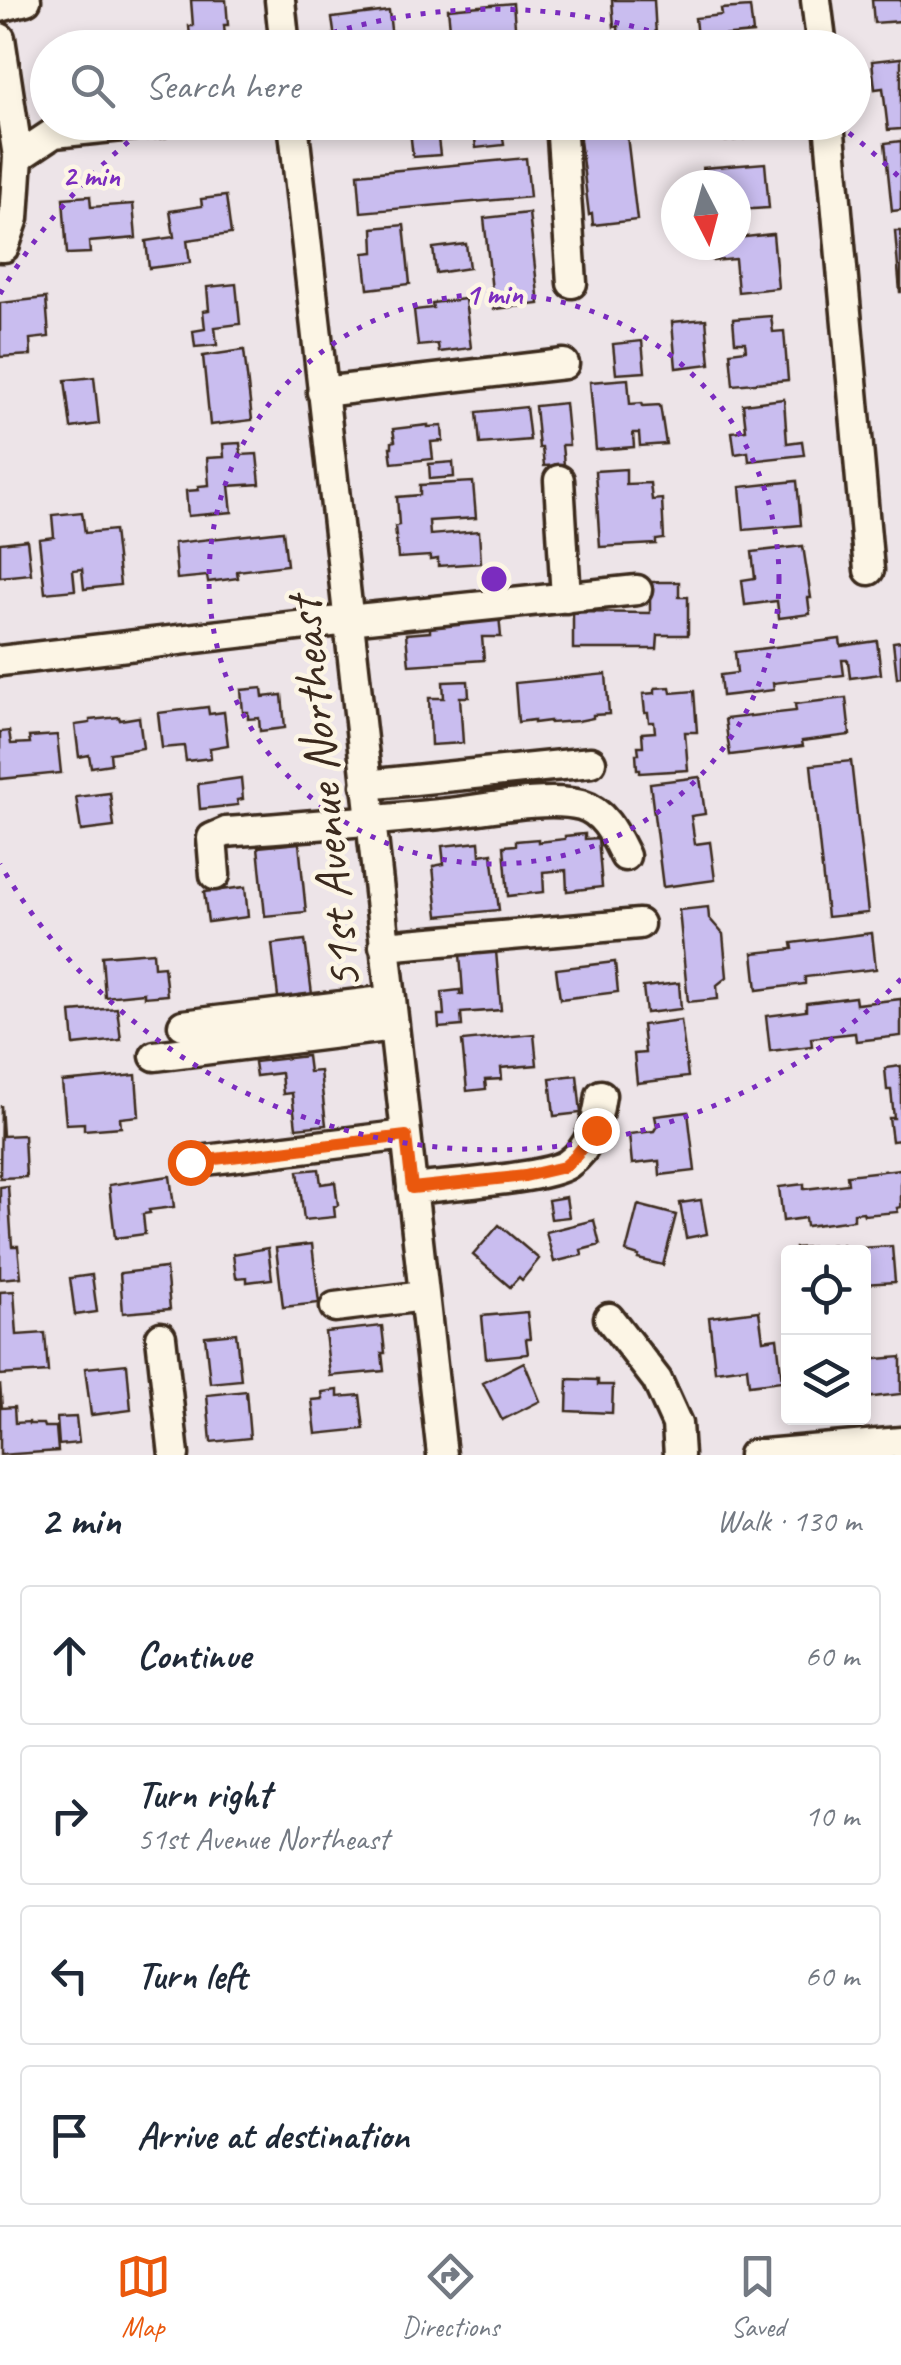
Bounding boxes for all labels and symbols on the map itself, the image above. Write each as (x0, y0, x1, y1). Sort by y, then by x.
text: 2 min (62, 157, 121, 195)
north arrow (661, 170, 751, 260)
text: 1 min (465, 275, 524, 313)
centre of rings (476, 561, 512, 597)
street label: 51st Avenue Northeast (271, 588, 375, 993)
route end (574, 1108, 620, 1154)
route start (168, 1140, 214, 1186)

